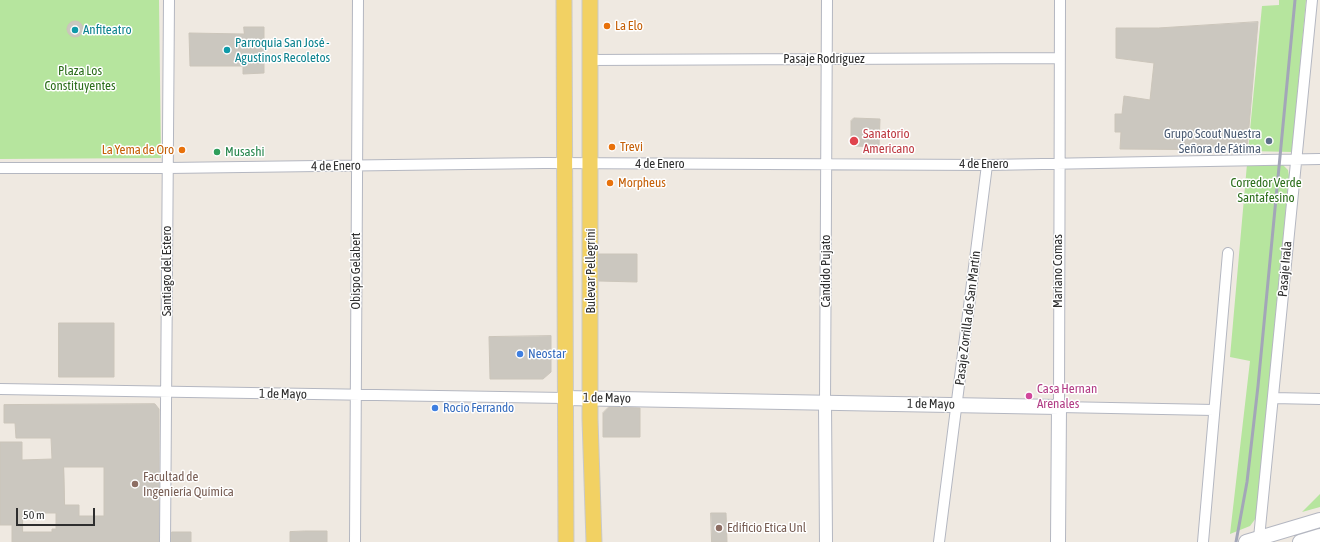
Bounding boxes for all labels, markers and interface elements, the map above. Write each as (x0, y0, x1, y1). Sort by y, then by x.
place label: La Elo (615, 18, 643, 34)
marker: La Elo (602, 21, 612, 31)
place label: Anfiteatro (83, 22, 132, 38)
marker: Anfiteatro (70, 25, 80, 35)
place label: Parroquia San José - Agustinos Recoletos (235, 35, 330, 66)
marker: Parroquia San José - Agustinos Recoletos (222, 45, 232, 55)
street label: Pasaje Rodríguez (783, 51, 865, 67)
park label: Plaza Los Constituyentes (44, 63, 116, 94)
place label: Sanatorio Americano (863, 126, 915, 157)
place label: Grupo Scout Nuestra Señora de Fátima (1164, 126, 1261, 157)
marker: Sanatorio Americano (848, 135, 860, 147)
marker: Grupo Scout Nuestra Señora de Fátima (1264, 136, 1274, 146)
place label: Trevi (620, 139, 643, 155)
place label: La Yema de Oro (102, 142, 174, 158)
marker: Trevi (607, 142, 617, 152)
place label: Musashi (225, 144, 265, 160)
marker: La Yema de Oro (177, 145, 187, 155)
marker: Musashi (212, 147, 222, 157)
street label: 4 de Enero (635, 156, 685, 172)
street label: 4 de Enero (959, 156, 1009, 172)
street label: 4 de Enero (311, 158, 361, 174)
place label: Morpheus (618, 175, 666, 191)
park label: Corredor Verde Santafesino (1230, 175, 1302, 206)
marker: Morpheus (605, 178, 615, 188)
street label: Santiago del Estero (159, 226, 175, 316)
street label: Bulevar Pellegrini (583, 229, 599, 313)
street label: Obispo Gelabert (348, 232, 364, 310)
street label: Mariano Comas (1050, 234, 1066, 308)
street label: Cándido Pujato (818, 235, 834, 307)
street label: Pasaje Irala (1275, 240, 1295, 298)
street label: Pasaje Zorrilla de San Martín (952, 250, 984, 386)
place label: Neostar (528, 346, 566, 362)
marker: Neostar (515, 349, 525, 359)
place label: Casa Hernan Arenales (1037, 381, 1097, 412)
street label: 1 de Mayo (259, 386, 307, 402)
street label: 1 de Mayo (583, 390, 631, 406)
marker: Casa Hernan Arenales (1024, 391, 1034, 401)
street label: 1 de Mayo (907, 396, 955, 412)
place label: Rocio Ferrando (443, 400, 514, 416)
marker: Rocio Ferrando (430, 403, 440, 413)
place label: Facultad de Ingeniería Química (143, 469, 234, 500)
marker: Facultad de Ingeniería Química (130, 479, 140, 489)
scale bar (18, 500, 97, 526)
text: 50 m (23, 508, 45, 522)
place label: Edificio Etica Unl (727, 520, 806, 536)
marker: Edificio Etica Unl (714, 523, 724, 533)

